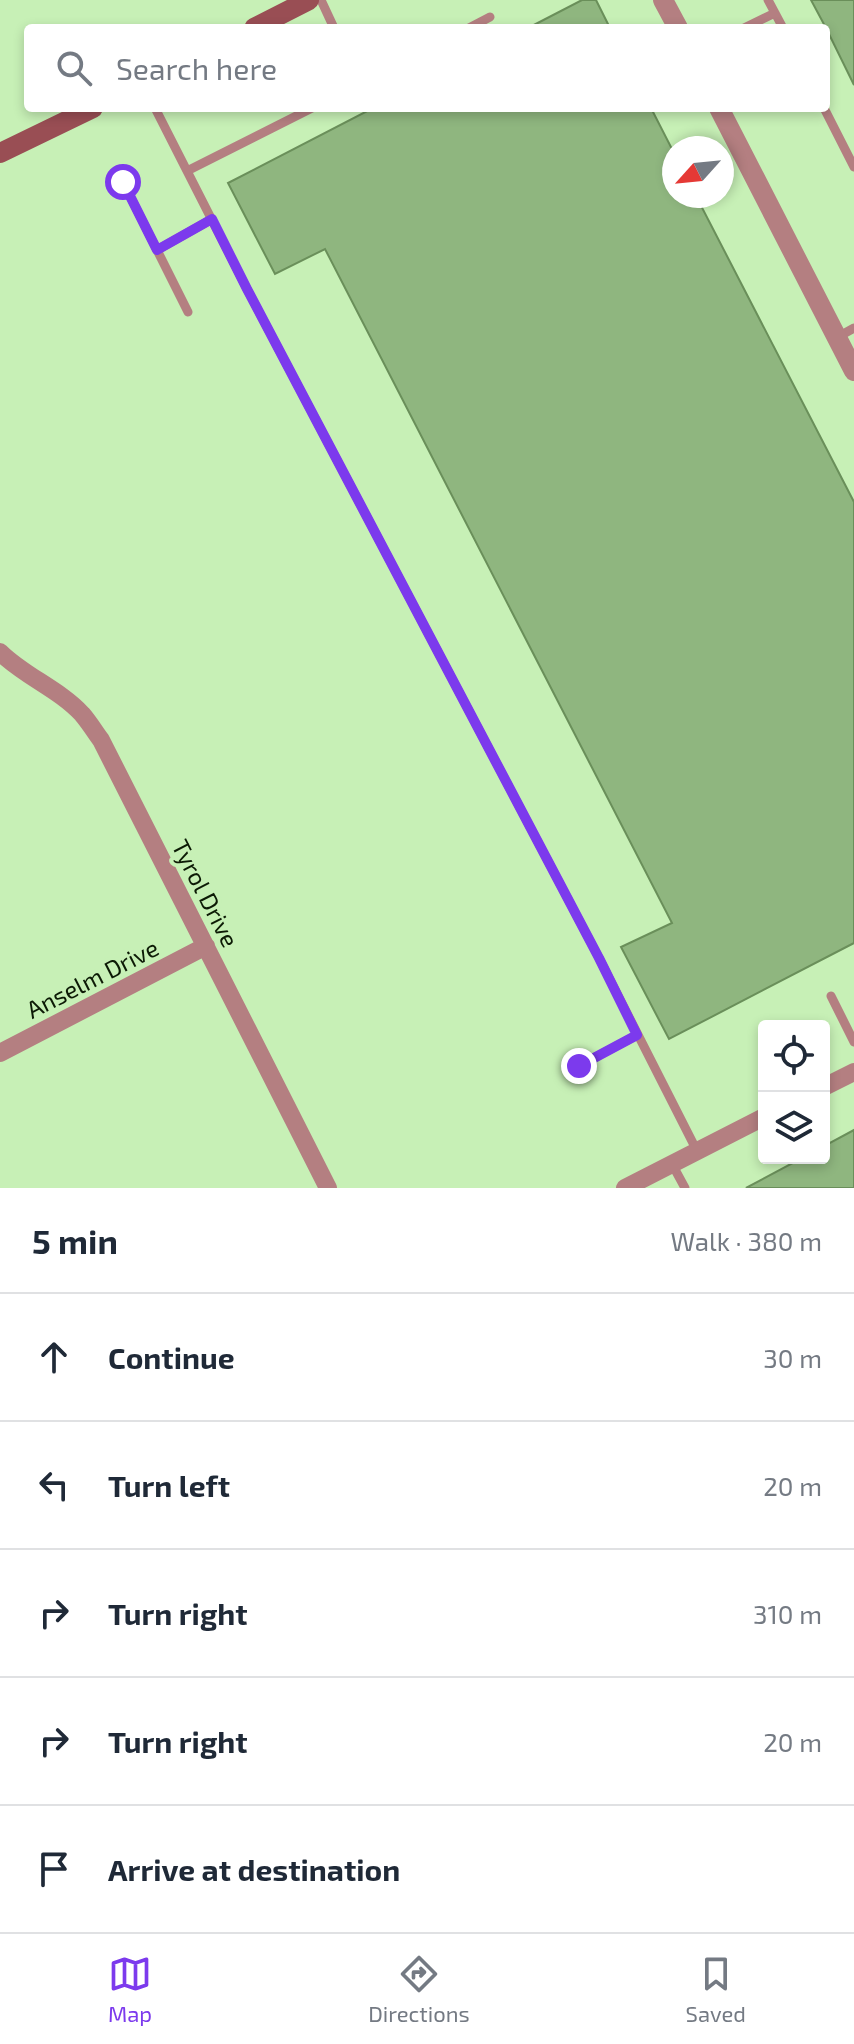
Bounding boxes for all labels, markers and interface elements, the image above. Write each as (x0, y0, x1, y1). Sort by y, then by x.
search box (24, 24, 830, 112)
icon: search (52, 46, 96, 90)
text: Search here (116, 50, 277, 86)
north arrow (662, 136, 734, 208)
route start (105, 164, 141, 200)
street label: Tyrol Drive (167, 834, 245, 952)
street label: Anselm Drive (21, 932, 163, 1024)
map controls (758, 1020, 830, 1164)
button: locate (758, 1020, 830, 1092)
route end (561, 1048, 597, 1084)
button: layers (758, 1092, 830, 1164)
text: 5 min (32, 1220, 118, 1261)
text: Walk · 380 m (670, 1225, 822, 1256)
icon: ahead (32, 1335, 76, 1379)
text: Continue (108, 1339, 235, 1375)
text: 30 m (763, 1342, 822, 1373)
icon: left (32, 1463, 76, 1507)
text: Turn left (108, 1467, 230, 1503)
text: 20 m (763, 1470, 822, 1501)
icon: right (32, 1591, 76, 1635)
text: Turn right (108, 1595, 248, 1631)
text: 310 m (753, 1598, 822, 1629)
icon: right (32, 1719, 76, 1763)
text: Turn right (108, 1723, 248, 1759)
text: 20 m (763, 1726, 822, 1757)
icon: arrive (32, 1847, 76, 1891)
text: Arrive at destination (108, 1851, 400, 1887)
tab: Map (108, 1952, 152, 2026)
tab: Directions (368, 1952, 470, 2026)
tab: Saved (686, 1952, 746, 2026)

